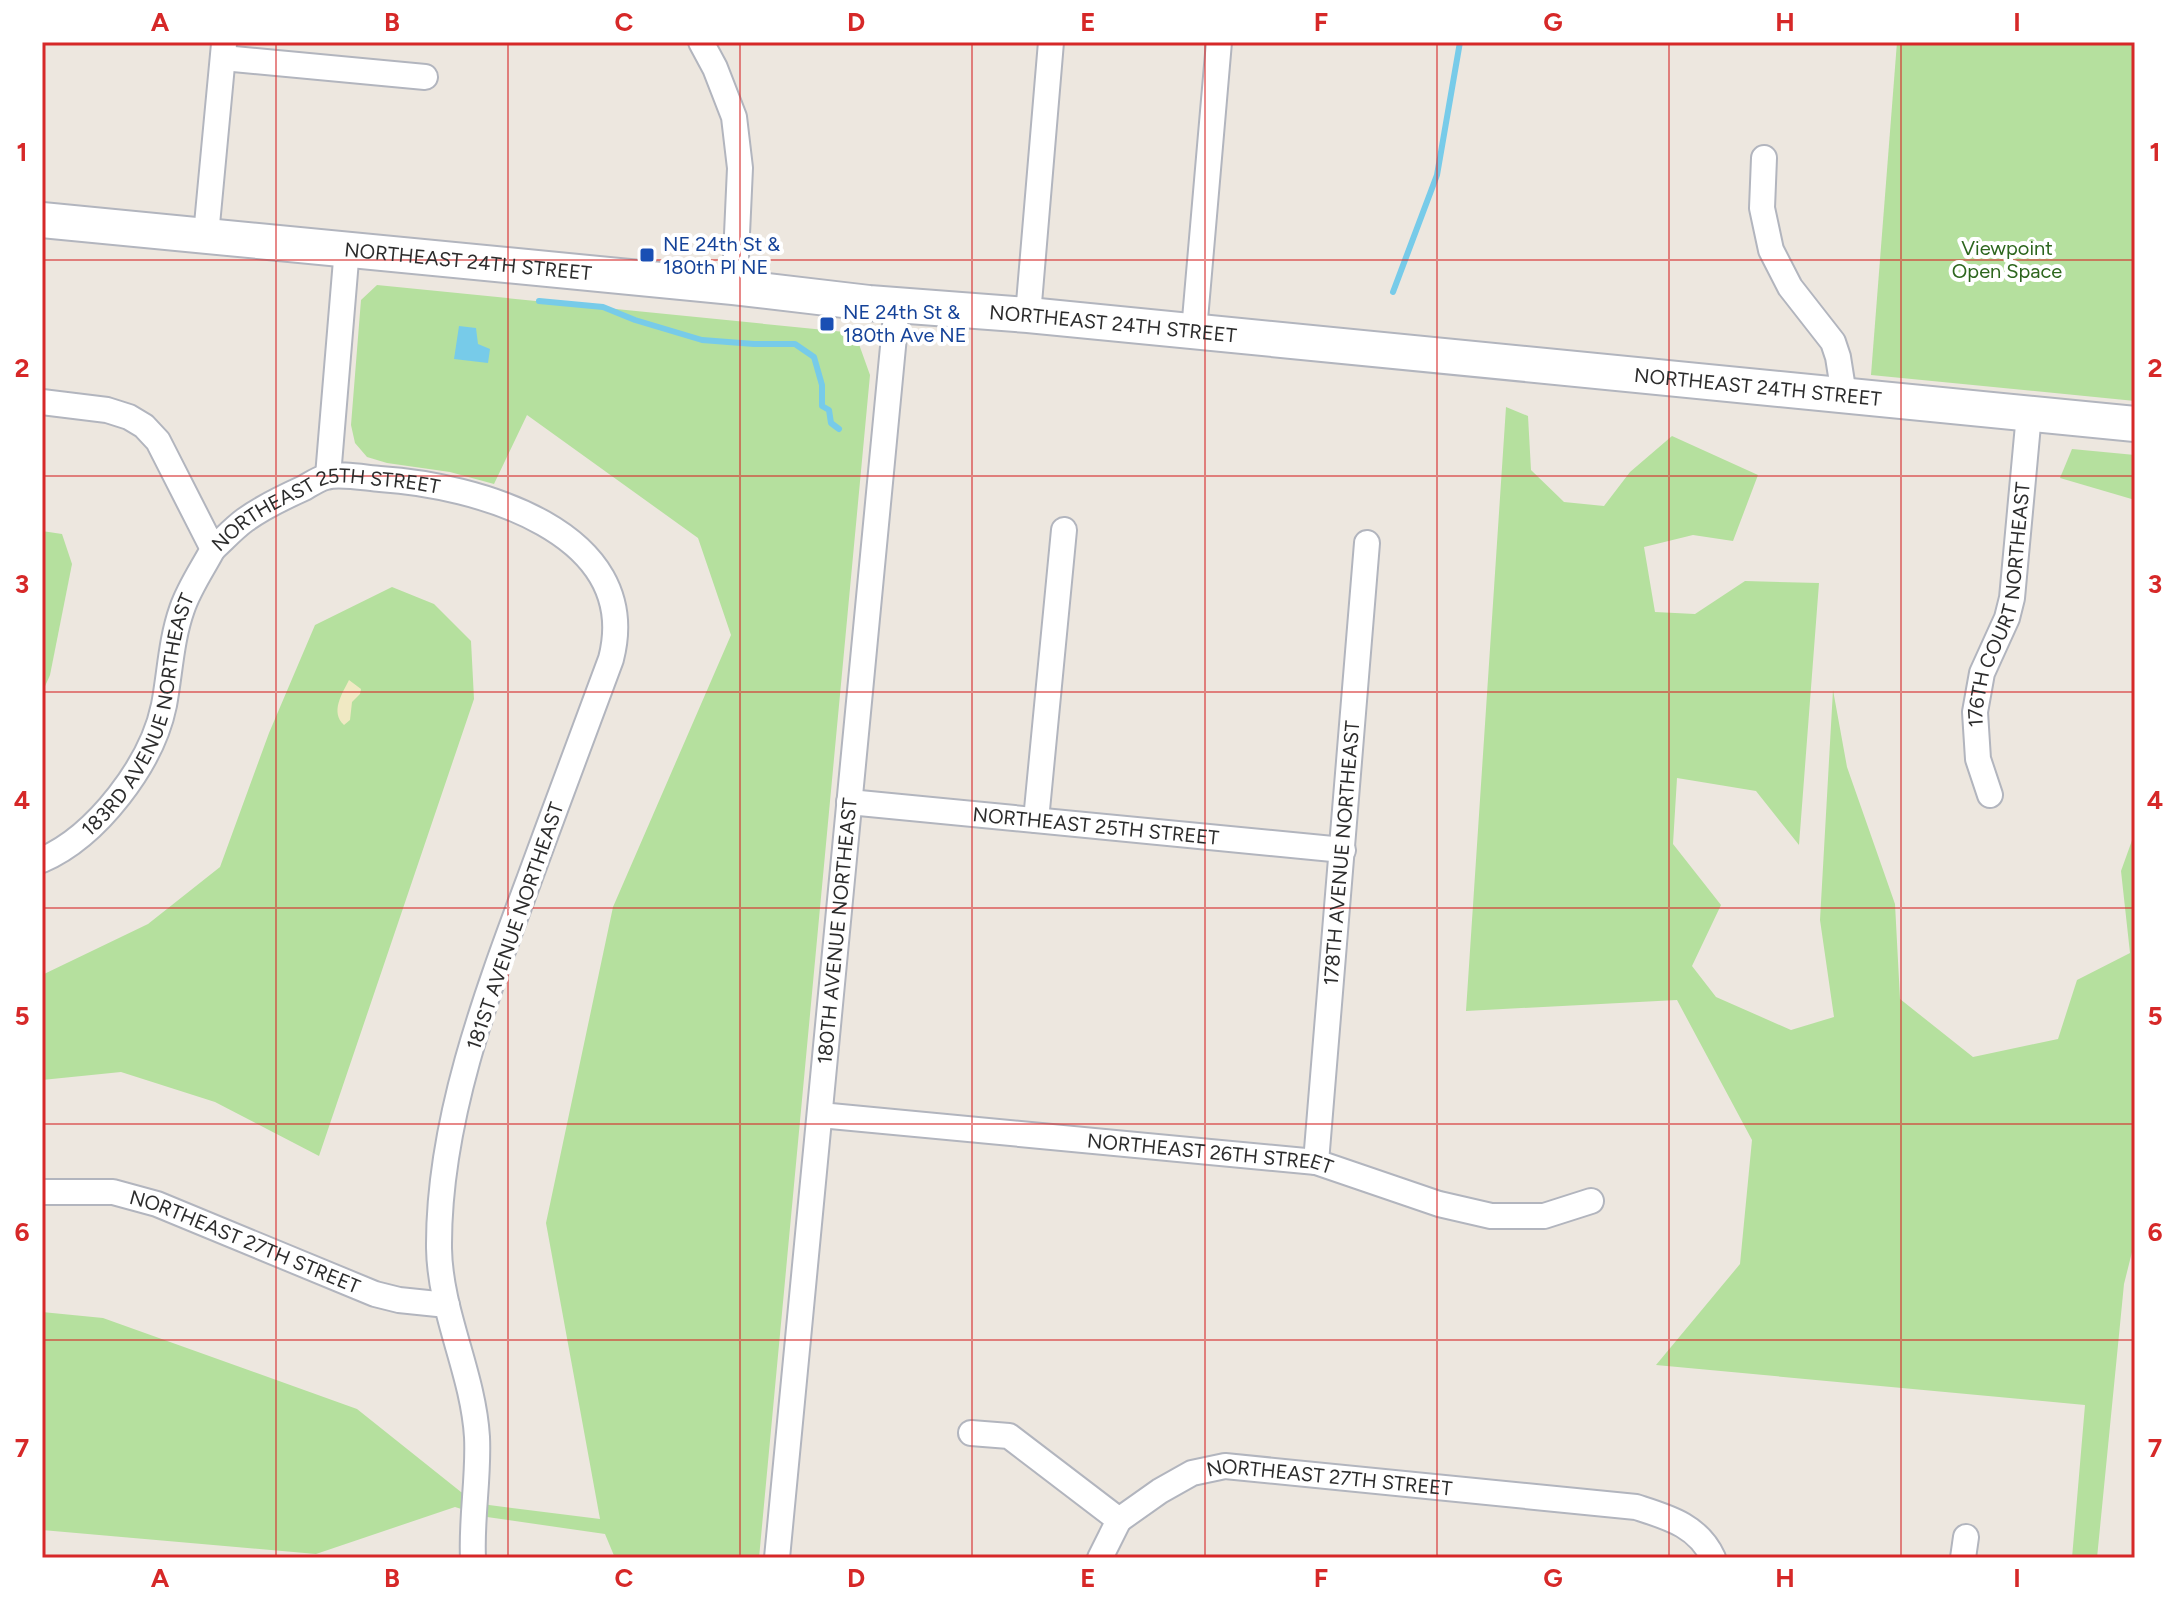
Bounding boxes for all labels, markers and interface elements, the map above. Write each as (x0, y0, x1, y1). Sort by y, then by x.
text: A (151, 6, 170, 38)
text: B (384, 6, 400, 38)
text: C (615, 6, 634, 38)
text: D (847, 6, 865, 38)
text: E (1080, 6, 1096, 38)
text: F (1314, 6, 1328, 38)
text: G (1543, 6, 1563, 38)
text: H (1775, 6, 1795, 38)
text: I (2013, 6, 2021, 38)
text: 1 (17, 136, 27, 168)
text: 1 (2150, 136, 2160, 168)
place label: NE 24th St & 180th Pl NE (663, 232, 780, 279)
park label: Viewpoint Open Space (1952, 236, 2062, 283)
street label: NORTHEAST 24TH STREET (343, 237, 593, 285)
marker: NE 24th St & 180th Pl NE (638, 246, 656, 264)
place label: NE 24th St & 180th Ave NE (843, 300, 967, 347)
street label: NORTHEAST 24TH STREET (988, 300, 1238, 347)
marker: NE 24th St & 180th Ave NE (818, 315, 836, 333)
text: 2 (14, 352, 30, 384)
text: 2 (2147, 352, 2163, 384)
street label: NORTHEAST 24TH STREET (1633, 363, 1883, 411)
street label: NORTHEAST 25TH STREET (207, 463, 442, 556)
street label: 176TH COURT NORTHEAST (1963, 481, 2035, 728)
text: 3 (15, 568, 29, 600)
text: 3 (2148, 568, 2162, 600)
street label: 183RD AVENUE NORTHEAST (77, 590, 199, 841)
street label: 178TH AVENUE NORTHEAST (1319, 720, 1364, 986)
text: 4 (14, 784, 30, 816)
text: 4 (2147, 784, 2163, 816)
street label: 180TH AVENUE NORTHEAST (812, 797, 862, 1065)
street label: 181ST AVENUE NORTHEAST (461, 799, 569, 1053)
street label: NORTHEAST 25TH STREET (971, 802, 1220, 850)
text: 5 (14, 1000, 30, 1032)
text: 5 (2147, 1000, 2163, 1032)
street label: NORTHEAST 26TH STREET (1086, 1128, 1336, 1179)
street label: NORTHEAST 27TH STREET (127, 1185, 364, 1299)
text: 6 (14, 1216, 30, 1248)
text: 6 (2147, 1216, 2163, 1248)
text: 7 (15, 1432, 29, 1464)
text: 7 (2148, 1432, 2162, 1464)
street label: NORTHEAST 27TH STREET (1204, 1454, 1453, 1501)
text: A (151, 1562, 170, 1594)
text: B (384, 1562, 400, 1594)
text: C (615, 1562, 634, 1594)
text: D (847, 1562, 865, 1594)
text: E (1080, 1562, 1096, 1594)
text: F (1314, 1562, 1328, 1594)
text: G (1543, 1562, 1563, 1594)
text: H (1775, 1562, 1795, 1594)
text: I (2013, 1562, 2021, 1594)

